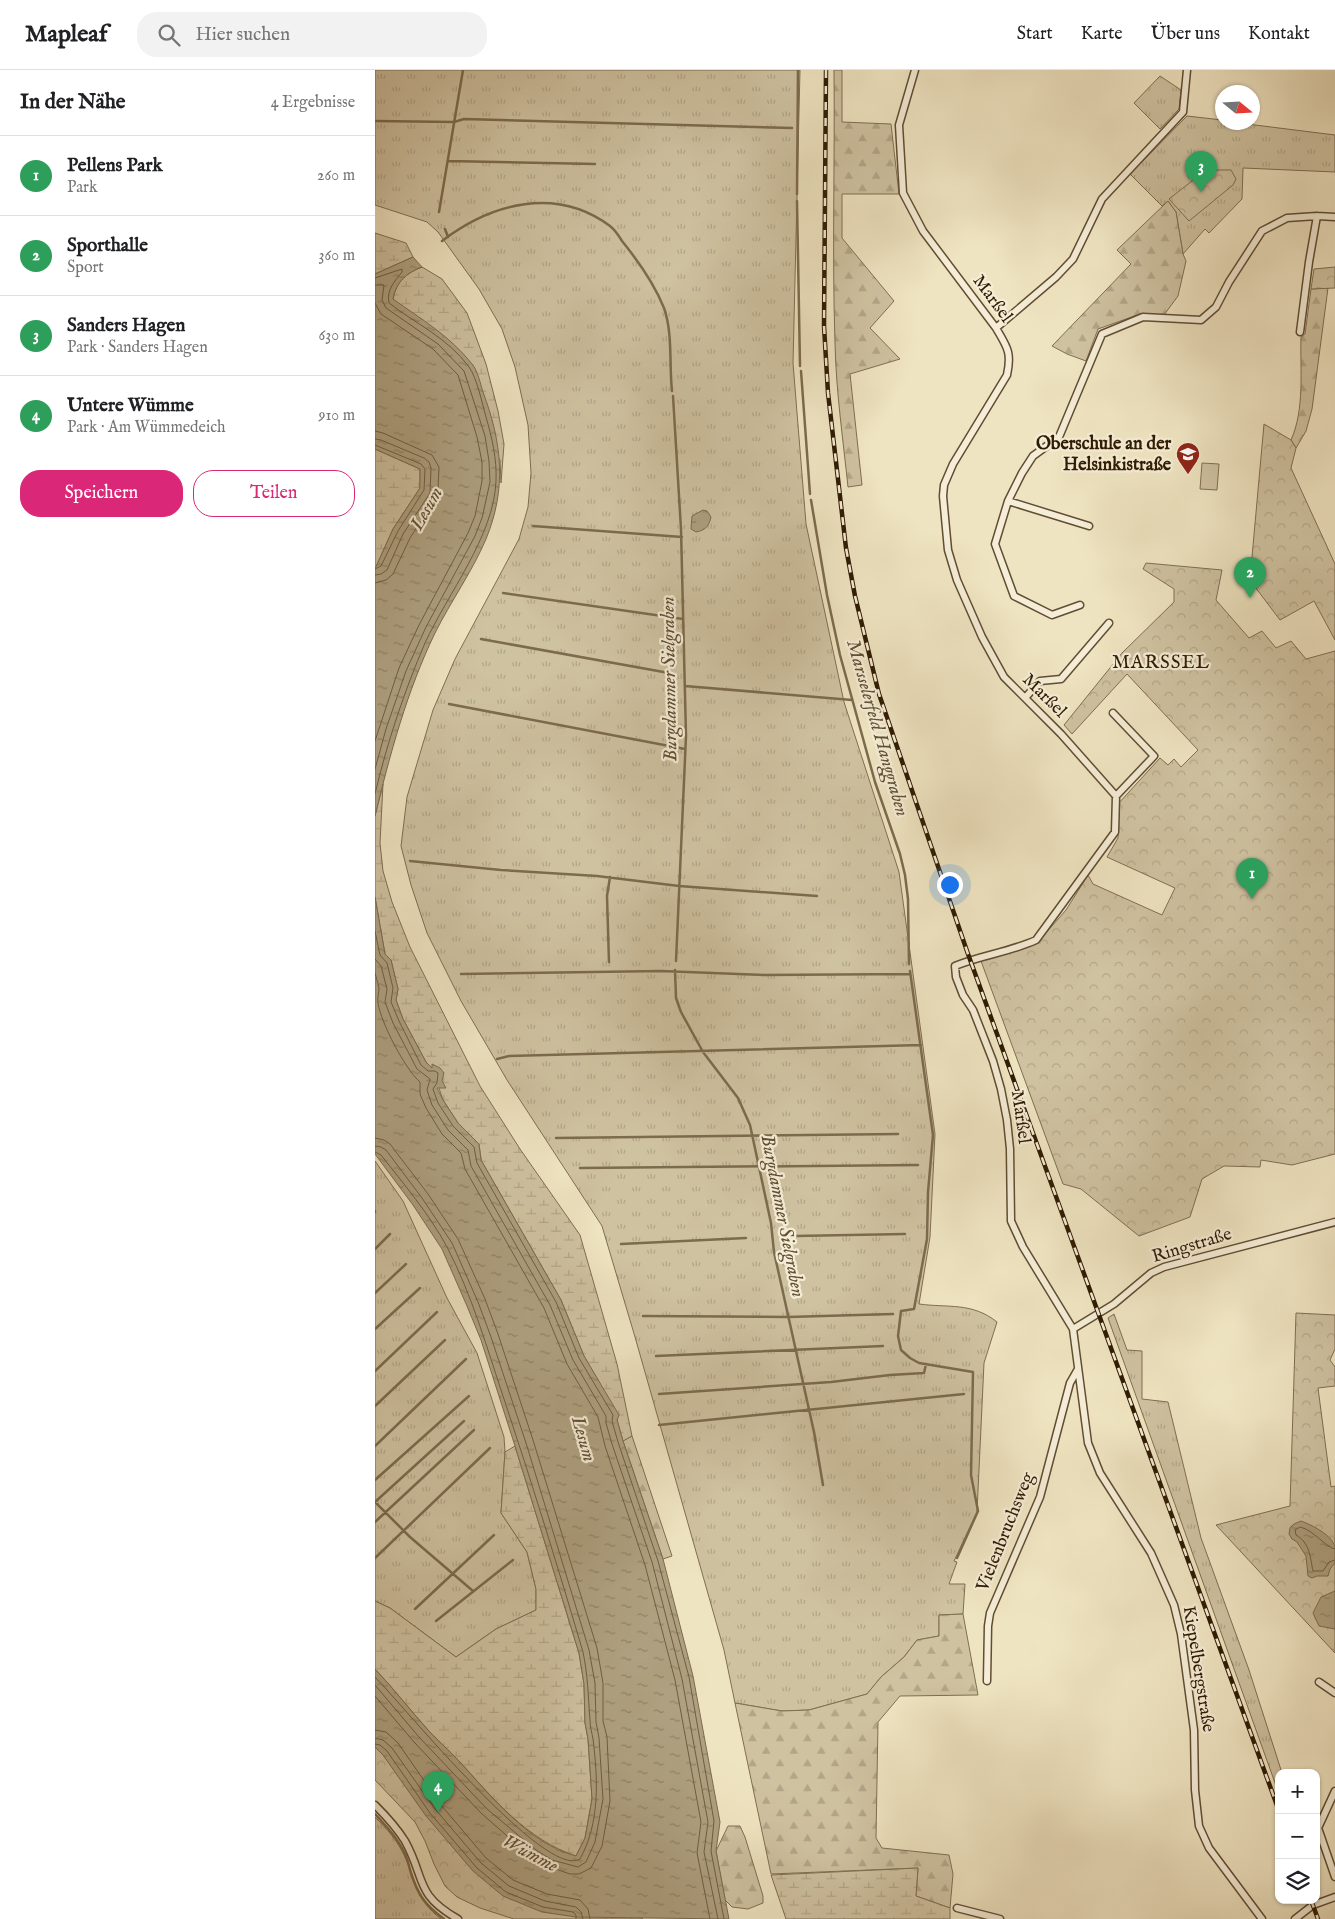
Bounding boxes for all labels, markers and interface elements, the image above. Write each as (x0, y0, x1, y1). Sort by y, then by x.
search box (137, 12, 487, 57)
text: Mapleaf (25, 19, 107, 50)
icon: search (155, 21, 183, 49)
text: Hier suchen (195, 23, 290, 47)
text: Start (1017, 23, 1053, 46)
text: Karte (1081, 23, 1123, 46)
text: Über uns (1151, 23, 1220, 46)
text: Kontakt (1248, 23, 1310, 46)
north arrow (1215, 85, 1260, 130)
text: In der Nähe (20, 89, 126, 116)
text: 4 Ergebnisse (271, 93, 355, 113)
pin: 3 (1185, 151, 1217, 192)
text: Pellens Park (67, 154, 163, 178)
text: 1 (33, 166, 39, 186)
text: 260 m (317, 166, 355, 186)
text: Park (67, 178, 97, 198)
text: Sporthalle (67, 234, 148, 258)
text: 2 (32, 246, 40, 266)
text: 360 m (319, 246, 355, 266)
text: Sport (67, 258, 104, 278)
street label: Marßel (967, 270, 1017, 328)
text: Sanders Hagen (67, 314, 185, 338)
text: 3 (33, 326, 39, 346)
text: 630 m (319, 326, 355, 346)
text: Park · Sanders Hagen (67, 338, 208, 358)
text: Untere Wümme (67, 394, 194, 418)
text: 4 (32, 406, 40, 426)
text: 910 m (318, 406, 355, 426)
text: Park · Am Wümmedeich (67, 418, 226, 438)
place label: Oberschule an der Helsinkistraße (1036, 433, 1172, 477)
school or university icon: Oberschule an der Helsinkistraße (1175, 441, 1201, 475)
button: Speichern (20, 470, 183, 517)
button: Teilen (193, 470, 355, 517)
water label: Lesum (405, 483, 449, 536)
pin: 2 (1234, 557, 1266, 598)
water label: Burgdammer Sielgraben (657, 596, 683, 762)
water label: Marsselerfeld Hanggraben (840, 637, 914, 819)
district label: MARSSEL (1112, 651, 1210, 675)
street label: Marßel (1017, 669, 1071, 723)
pin: 1 (1236, 858, 1268, 899)
your location (937, 872, 963, 898)
street label: Marßel (1005, 1089, 1035, 1145)
water label: Burgdammer Sielgraben (754, 1133, 810, 1299)
street label: Ringstraße (1149, 1223, 1235, 1269)
water label: Lesum (565, 1413, 601, 1464)
street label: Vielenbruchsweg (971, 1469, 1040, 1596)
street label: Kiepelbergstraße (1177, 1604, 1219, 1734)
map controls (1275, 1769, 1320, 1904)
button: + (1275, 1769, 1320, 1814)
pin: 4 (422, 1771, 454, 1812)
button: − (1275, 1814, 1320, 1859)
water label: Wümme (498, 1830, 562, 1879)
button: layers (1275, 1859, 1320, 1904)

